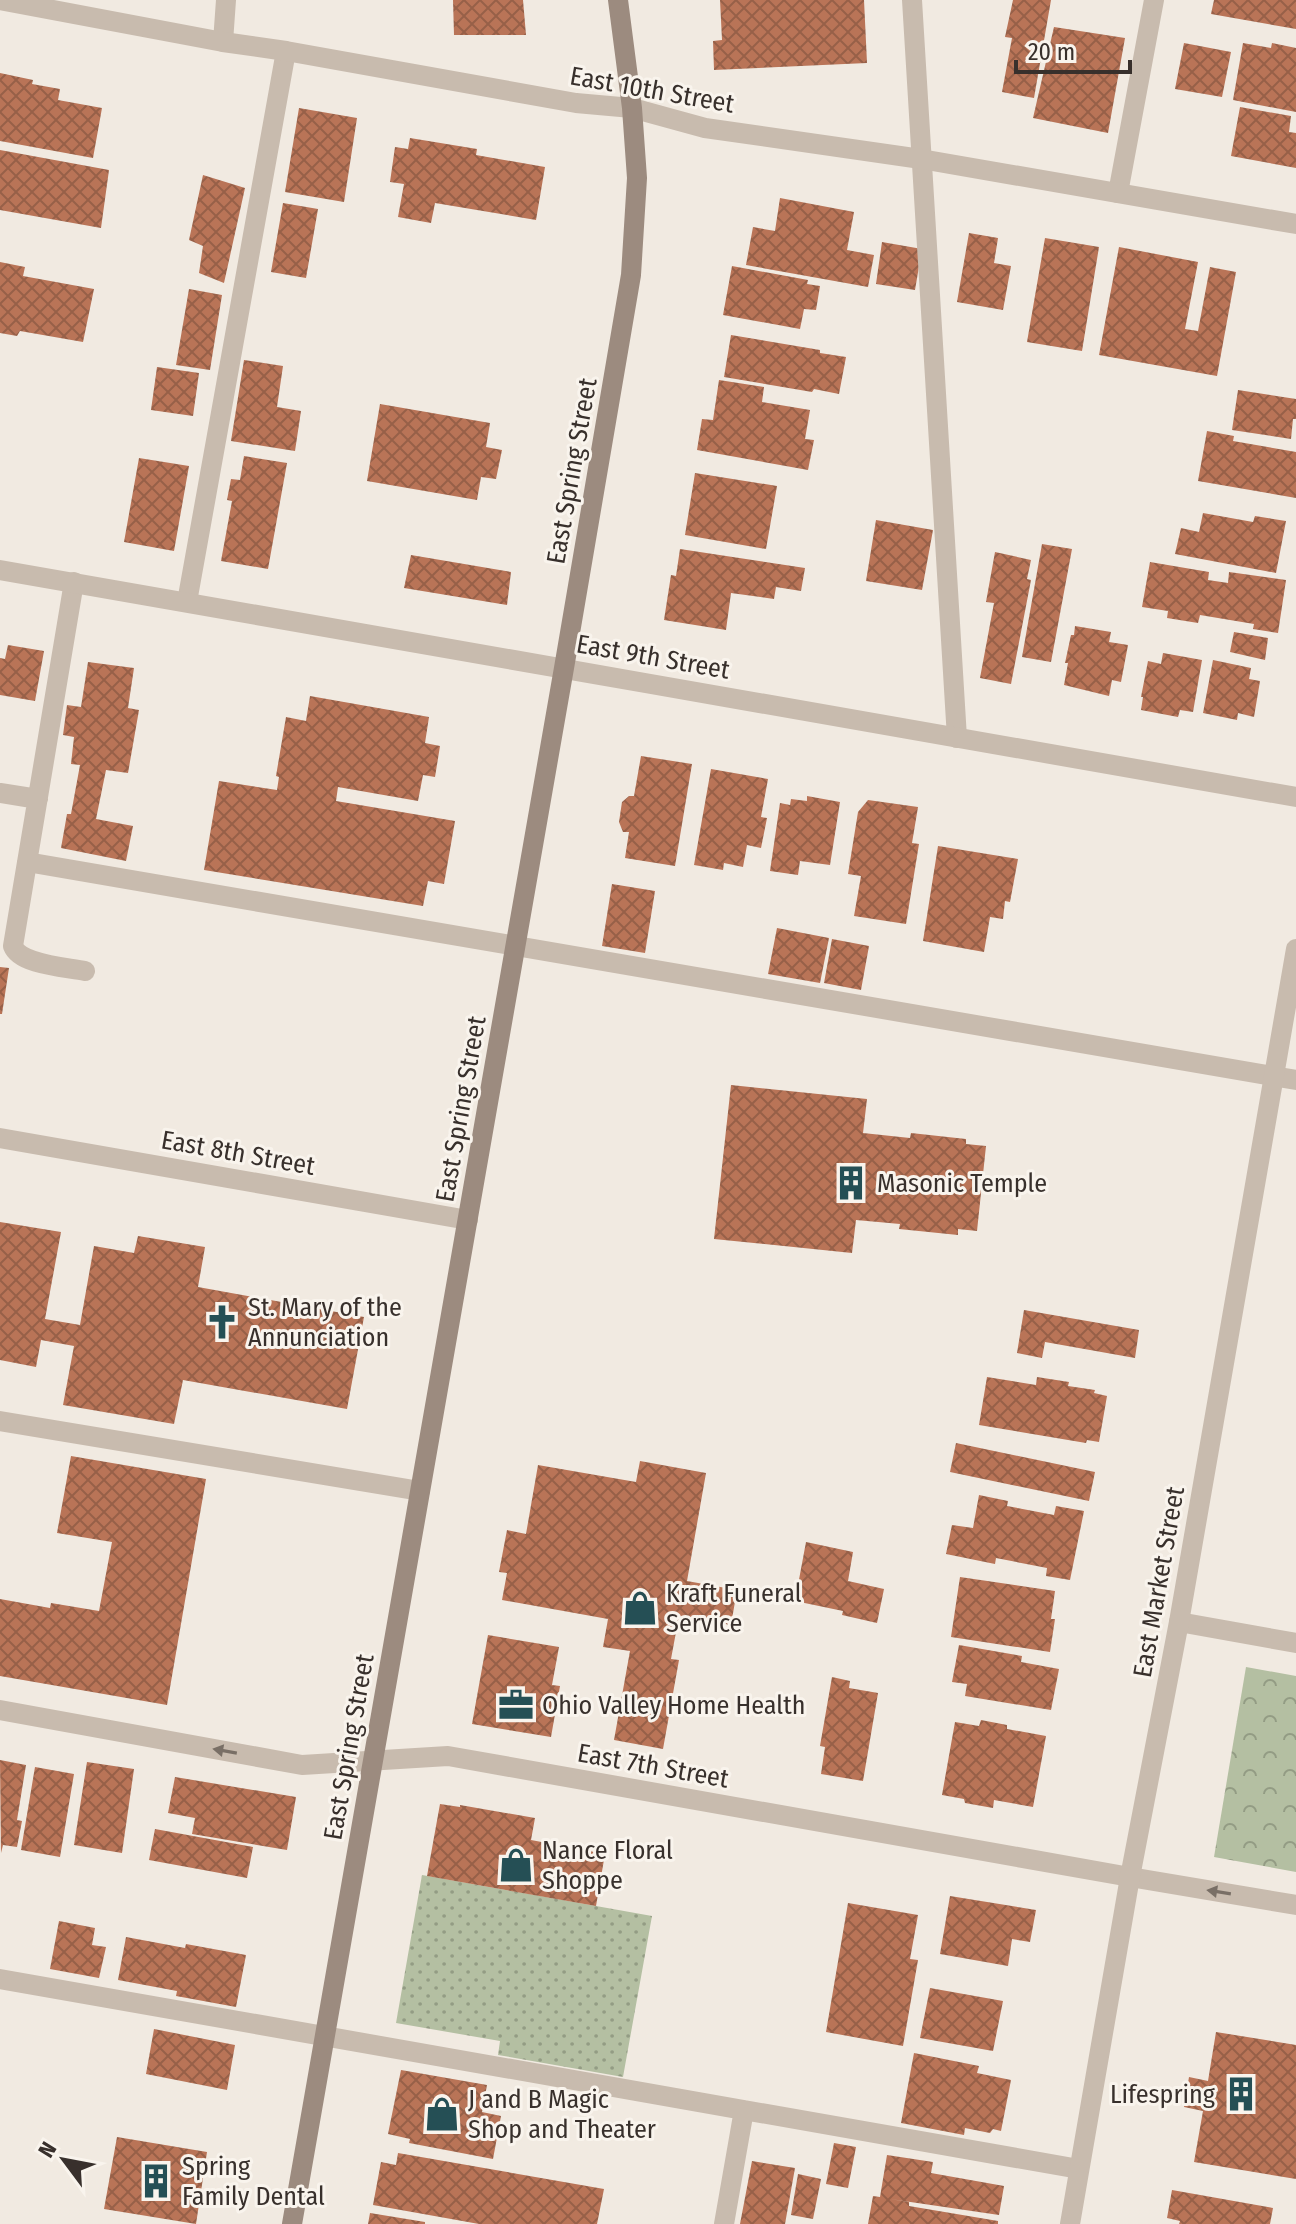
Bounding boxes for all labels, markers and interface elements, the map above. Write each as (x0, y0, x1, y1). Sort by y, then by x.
scale bar (1016, 24, 1130, 74)
text: 20 m (1028, 38, 1075, 66)
street label: East 10th Street (568, 60, 737, 120)
street label: East Spring Street (540, 375, 604, 567)
street label: East 9th Street (574, 628, 733, 686)
street label: East Spring Street (429, 1013, 493, 1205)
street label: East 8th Street (159, 1124, 318, 1182)
building icon: Masonic Temple (832, 1164, 870, 1202)
place label: Masonic Temple (877, 1168, 1047, 1199)
place label: St. Mary of the Annunciation (248, 1292, 402, 1353)
church icon: St. Mary of the Annunciation (203, 1303, 241, 1341)
street label: East Market Street (1127, 1483, 1191, 1680)
place label: Kraft Funeral Service (666, 1578, 802, 1639)
shop icon: Kraft Funeral Service (621, 1589, 659, 1627)
street label: East Spring Street (317, 1651, 381, 1843)
office icon: Ohio Valley Home Health (497, 1686, 535, 1724)
place label: Ohio Valley Home Health (542, 1690, 805, 1721)
street label: East 7th Street (575, 1737, 731, 1795)
one-way arrow (212, 1745, 237, 1757)
place label: Nance Floral Shoppe (542, 1835, 673, 1896)
shop icon: Nance Floral Shoppe (497, 1846, 535, 1884)
one-way arrow (1206, 1886, 1231, 1898)
building icon: Lifespring (1222, 2075, 1260, 2113)
place label: Lifespring (1110, 2079, 1216, 2110)
place label: J and B Magic Shop and Theater (468, 2084, 656, 2145)
shop icon: J and B Magic Shop and Theater (423, 2095, 461, 2133)
north arrow (24, 2120, 104, 2200)
text: N (33, 2137, 62, 2162)
place label: Spring Family Dental (182, 2151, 325, 2212)
building icon: Spring Family Dental (137, 2162, 175, 2200)

